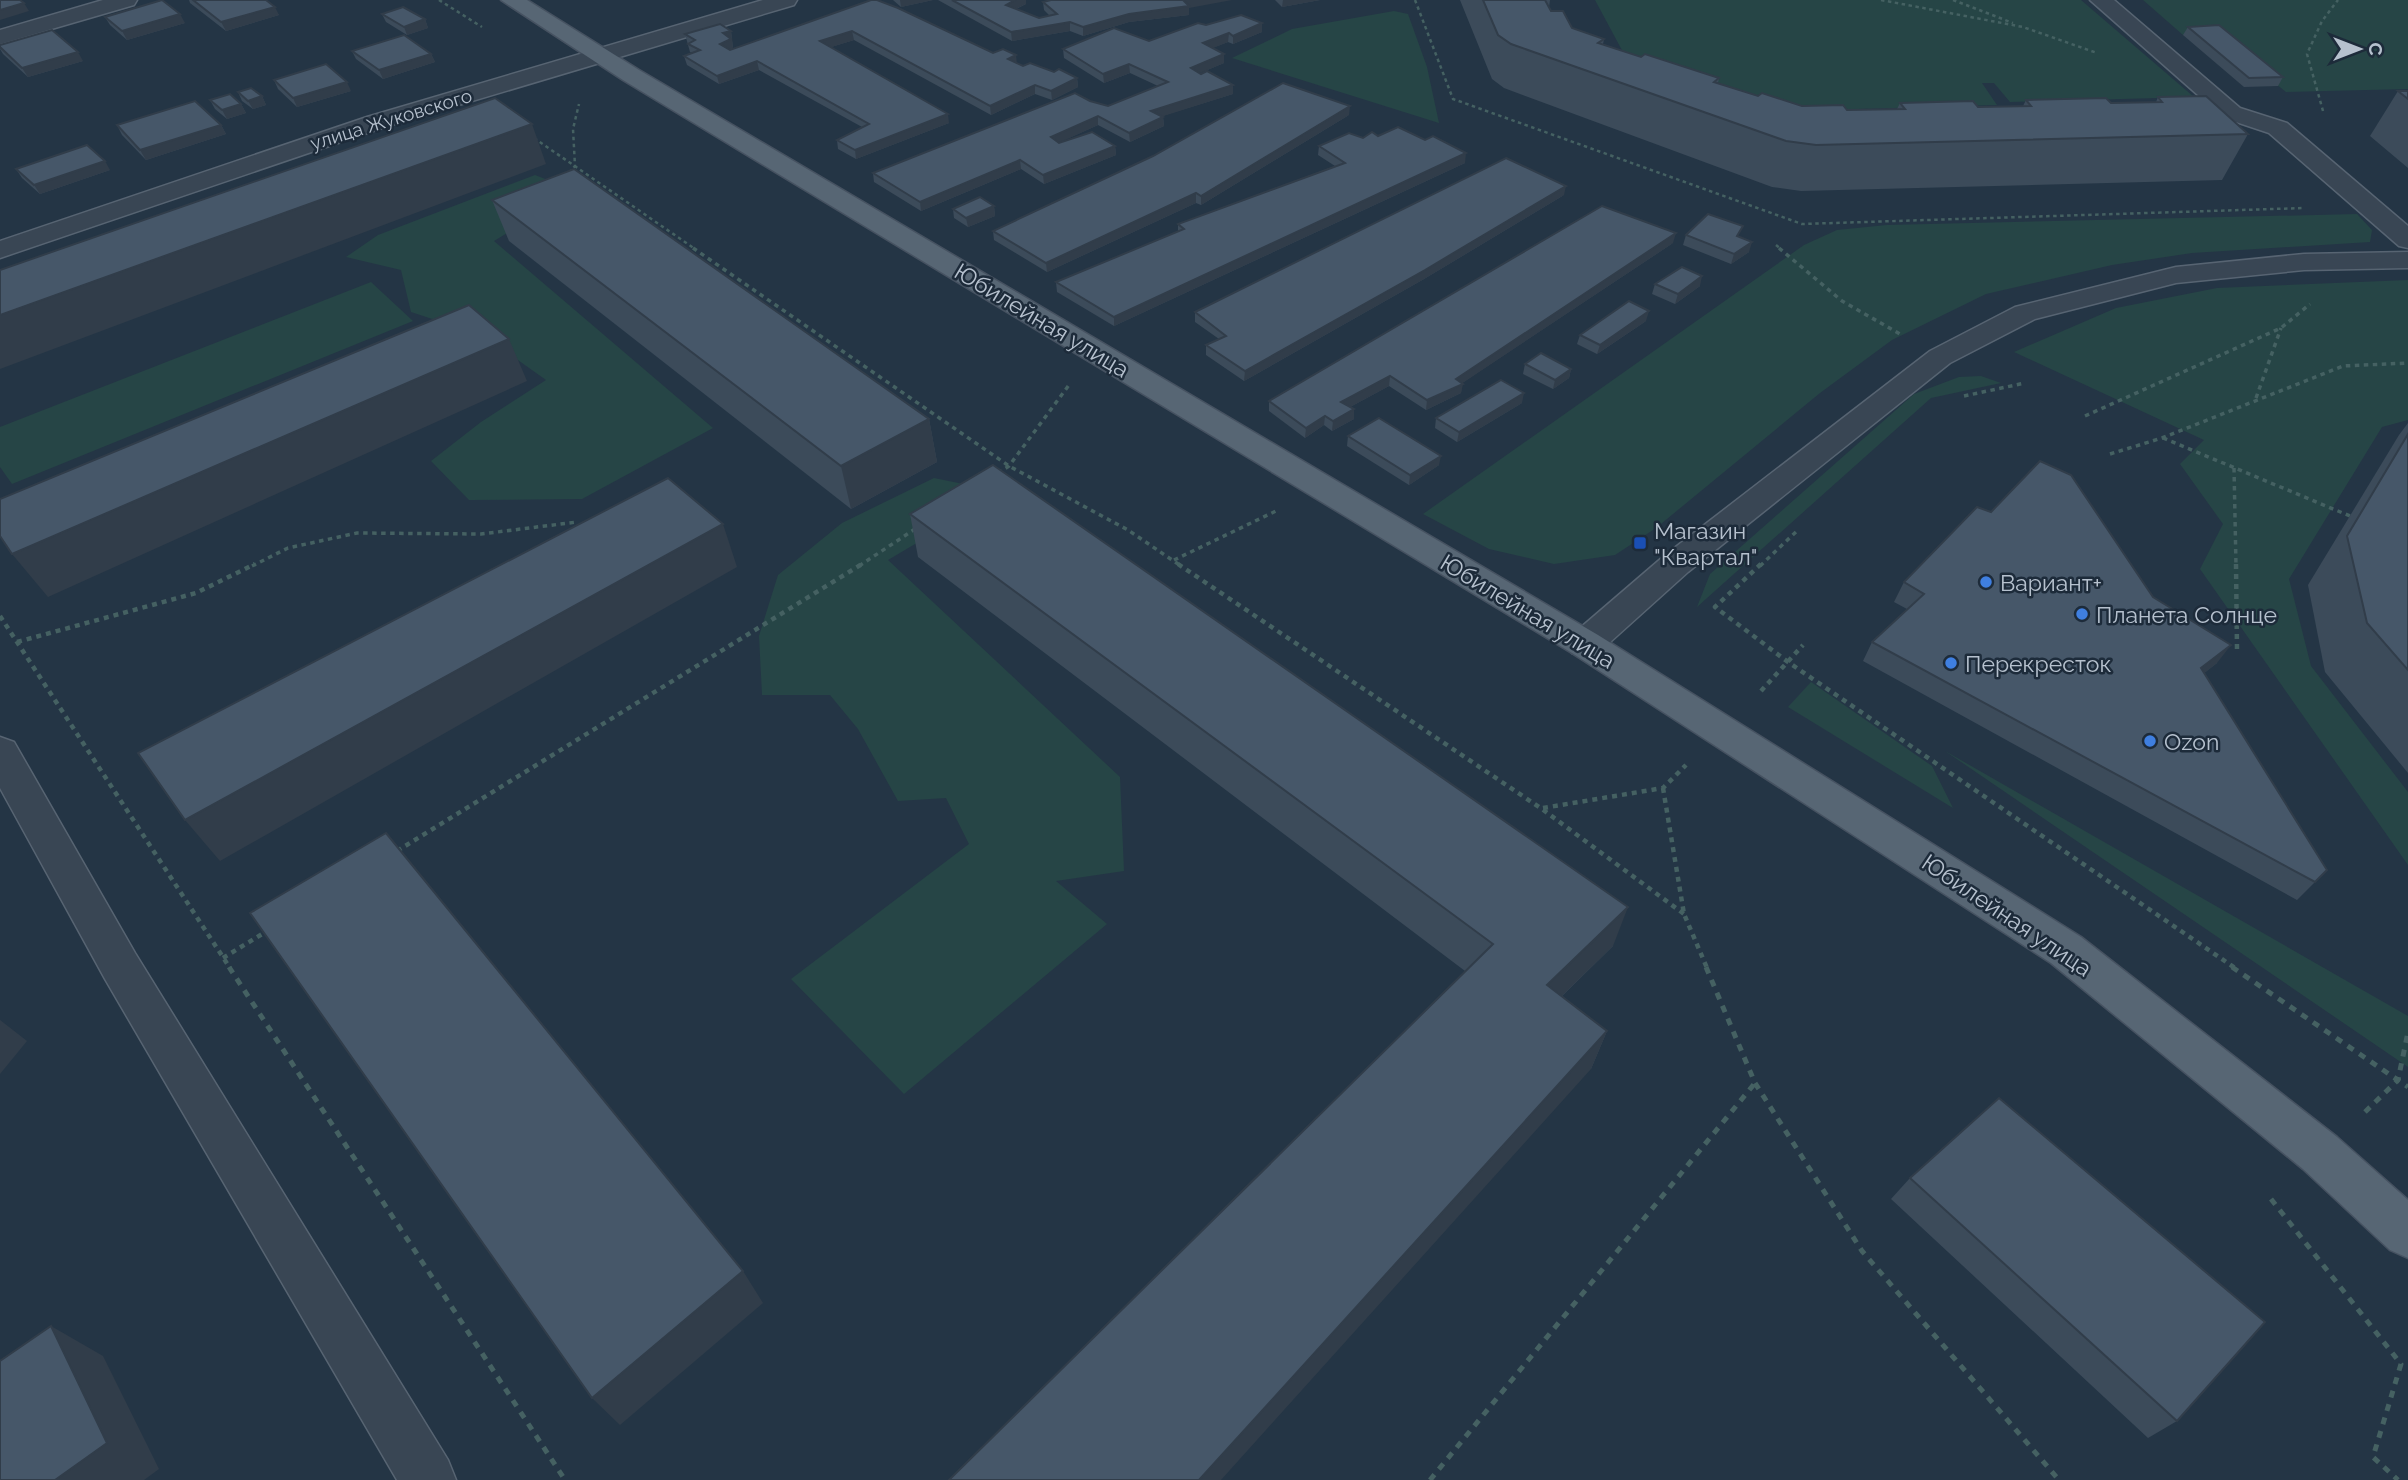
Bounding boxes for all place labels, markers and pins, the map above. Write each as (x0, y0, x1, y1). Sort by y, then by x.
place label: Магазин "Квартал" (1654, 517, 1758, 570)
marker: Магазин "Квартал" (1632, 535, 1648, 551)
place label: Вариант+ (2000, 569, 2102, 596)
marker: Вариант+ (1978, 574, 1994, 590)
place label: Планета Солнце (2096, 601, 2277, 628)
marker: Планета Солнце (2074, 606, 2090, 622)
place label: Перекресток (1965, 650, 2112, 677)
marker: Перекресток (1943, 655, 1959, 671)
place label: Ozon (2164, 728, 2219, 755)
marker: Ozon (2142, 733, 2158, 749)

